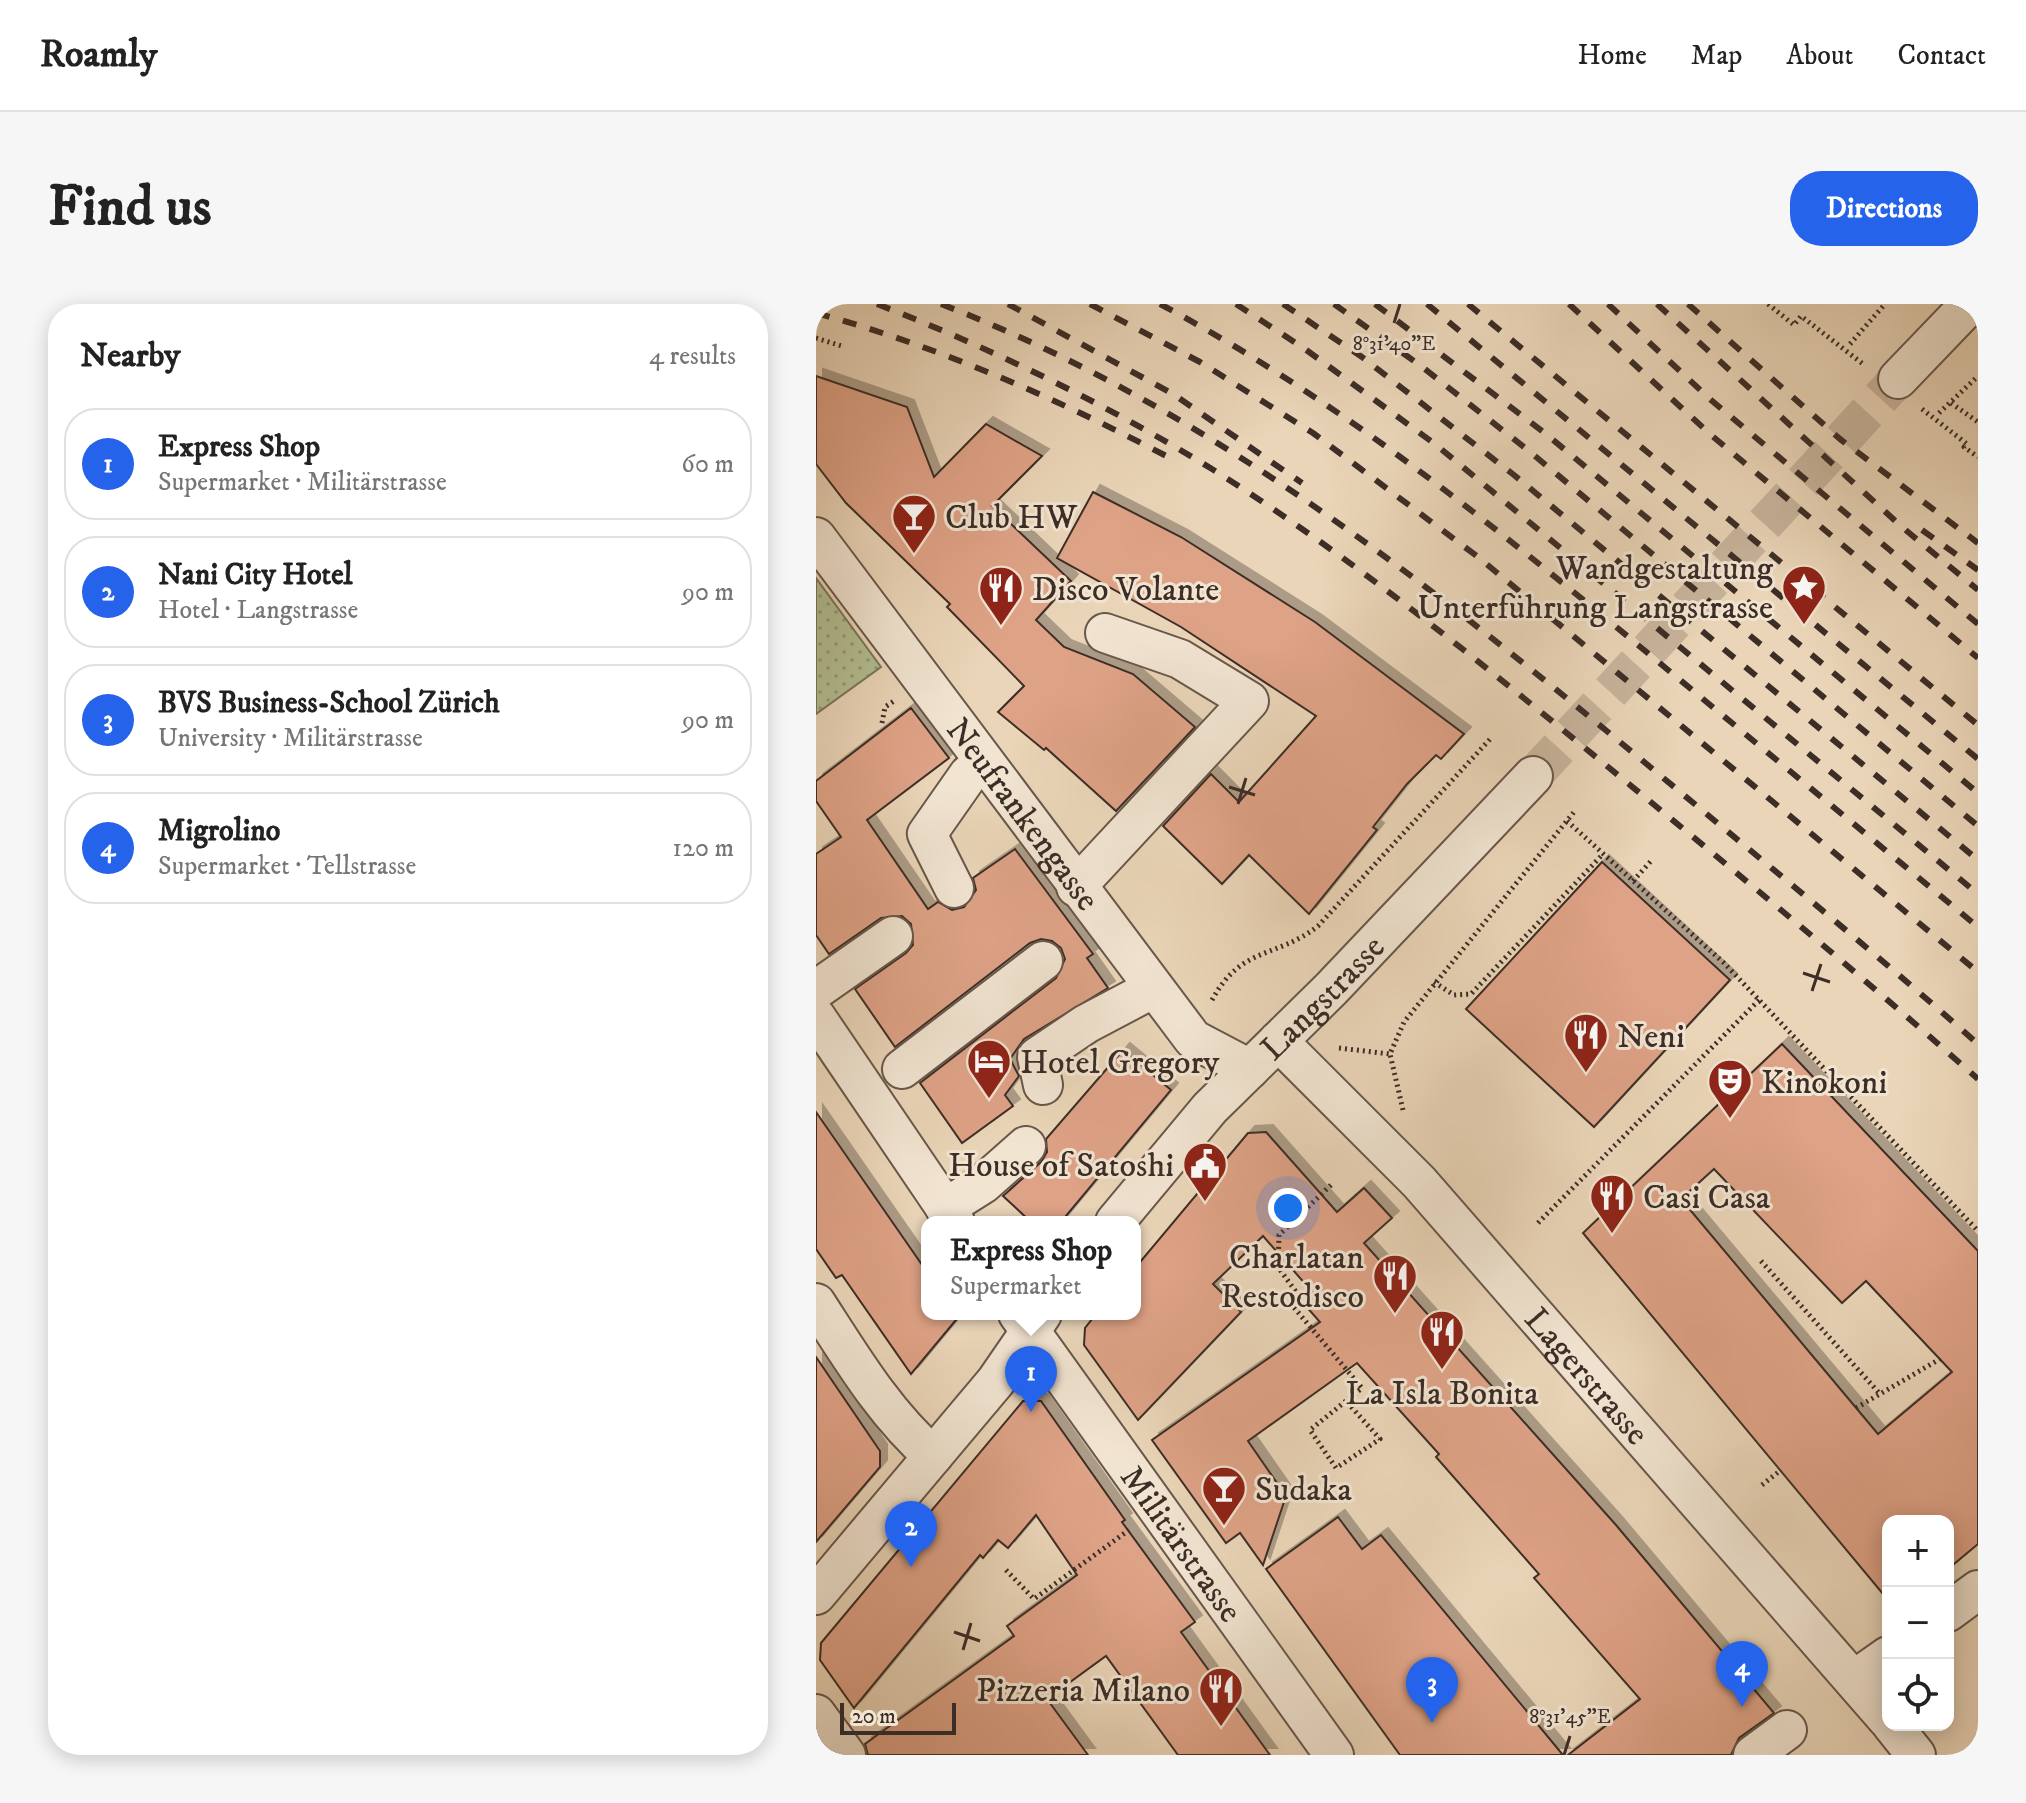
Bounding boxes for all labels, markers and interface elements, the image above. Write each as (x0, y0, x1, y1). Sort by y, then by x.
text: Roamly (40, 31, 157, 79)
text: Home (1578, 38, 1647, 73)
text: Map (1691, 38, 1742, 73)
text: About (1786, 38, 1853, 73)
text: Contact (1897, 38, 1986, 73)
button: Directions (1790, 171, 1978, 246)
text: Find us (48, 173, 212, 243)
text: 8°31'40"E (1353, 332, 1435, 357)
text: Nearby (80, 335, 181, 377)
text: 4 results (649, 340, 736, 373)
text: Express Shop (158, 429, 320, 466)
text: 1 (103, 448, 113, 481)
text: 60 m (681, 448, 734, 481)
text: Supermarket · Militärstrasse (158, 466, 447, 499)
bar icon: Club HW (890, 492, 938, 555)
place label: Club HW (945, 497, 1078, 539)
place label: Wandgestaltung Unterführung Langstrasse (1417, 548, 1773, 629)
text: Nani City Hotel (158, 557, 353, 594)
place icon: Wandgestaltung Unterführung Langstrasse (1780, 563, 1828, 626)
restaurant icon: Disco Volante (977, 564, 1025, 627)
place label: Disco Volante (1032, 569, 1219, 611)
text: 2 (102, 576, 114, 609)
text: 90 m (682, 576, 734, 609)
text: Hotel · Langstrasse (158, 594, 358, 627)
text: BVS Business-School Zürich (158, 685, 500, 722)
text: 3 (103, 704, 113, 737)
text: 90 m (682, 704, 734, 737)
street label: Neufrankengasse (936, 710, 1108, 919)
text: University · Militärstrasse (158, 722, 423, 755)
text: Migrolino (158, 813, 280, 850)
text: 4 (101, 832, 115, 865)
text: 120 m (673, 832, 734, 865)
text: Supermarket · Tellstrasse (158, 850, 416, 883)
street label: Langstrasse (1252, 927, 1394, 1070)
restaurant icon: Neni (1562, 1011, 1610, 1074)
place label: Neni (1617, 1016, 1685, 1058)
hotel icon: Hotel Gregory (965, 1037, 1013, 1100)
place label: Hotel Gregory (1020, 1042, 1220, 1084)
theatre icon: Kinokoni (1706, 1057, 1754, 1120)
place label: Kinokoni (1761, 1062, 1887, 1104)
public building icon: House of Satoshi (1181, 1140, 1229, 1203)
place label: House of Satoshi (948, 1145, 1174, 1187)
restaurant icon: Casi Casa (1588, 1172, 1636, 1235)
place label: Casi Casa (1643, 1177, 1771, 1219)
your location (1268, 1188, 1308, 1228)
popup (921, 1216, 1141, 1320)
text: Express Shop (950, 1233, 1112, 1270)
place label: Charlatan Restodisco (1220, 1237, 1364, 1318)
restaurant icon: Charlatan Restodisco (1371, 1252, 1419, 1315)
text: Supermarket (950, 1270, 1082, 1303)
street label: Lagerstrasse (1515, 1299, 1657, 1454)
restaurant icon: La Isla Bonita (1418, 1308, 1466, 1371)
pin: 1 (1005, 1346, 1057, 1412)
place label: La Isla Bonita (1345, 1373, 1539, 1415)
street label: Militärstrasse (1110, 1458, 1251, 1631)
bar icon: Sudaka (1200, 1464, 1248, 1527)
place label: Sudaka (1255, 1469, 1353, 1511)
pin: 2 (885, 1501, 937, 1567)
map controls (1882, 1515, 1954, 1731)
button: + (1882, 1515, 1954, 1587)
button: − (1882, 1587, 1954, 1659)
pin: 4 (1716, 1641, 1768, 1707)
pin: 3 (1406, 1657, 1458, 1723)
button: locate (1882, 1659, 1954, 1731)
restaurant icon: Pizzeria Milano (1197, 1665, 1245, 1728)
place label: Pizzeria Milano (976, 1670, 1190, 1712)
scale bar (840, 1699, 956, 1735)
text: 20 m (852, 1703, 896, 1730)
text: 8°31'45"E (1529, 1705, 1611, 1730)

